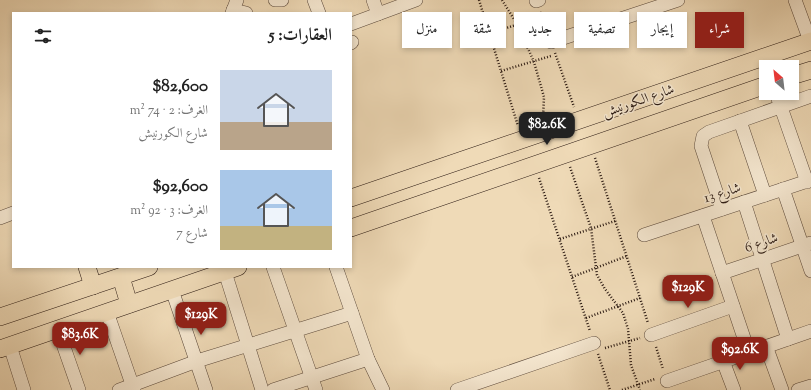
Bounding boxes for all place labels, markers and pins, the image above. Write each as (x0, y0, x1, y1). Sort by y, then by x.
pin: $82.6K (514, 112, 580, 146)
pin: $129K (660, 275, 716, 309)
pin: $129K (173, 302, 229, 336)
pin: $83.6K (47, 322, 113, 356)
pin: $92.6K (707, 337, 773, 371)

